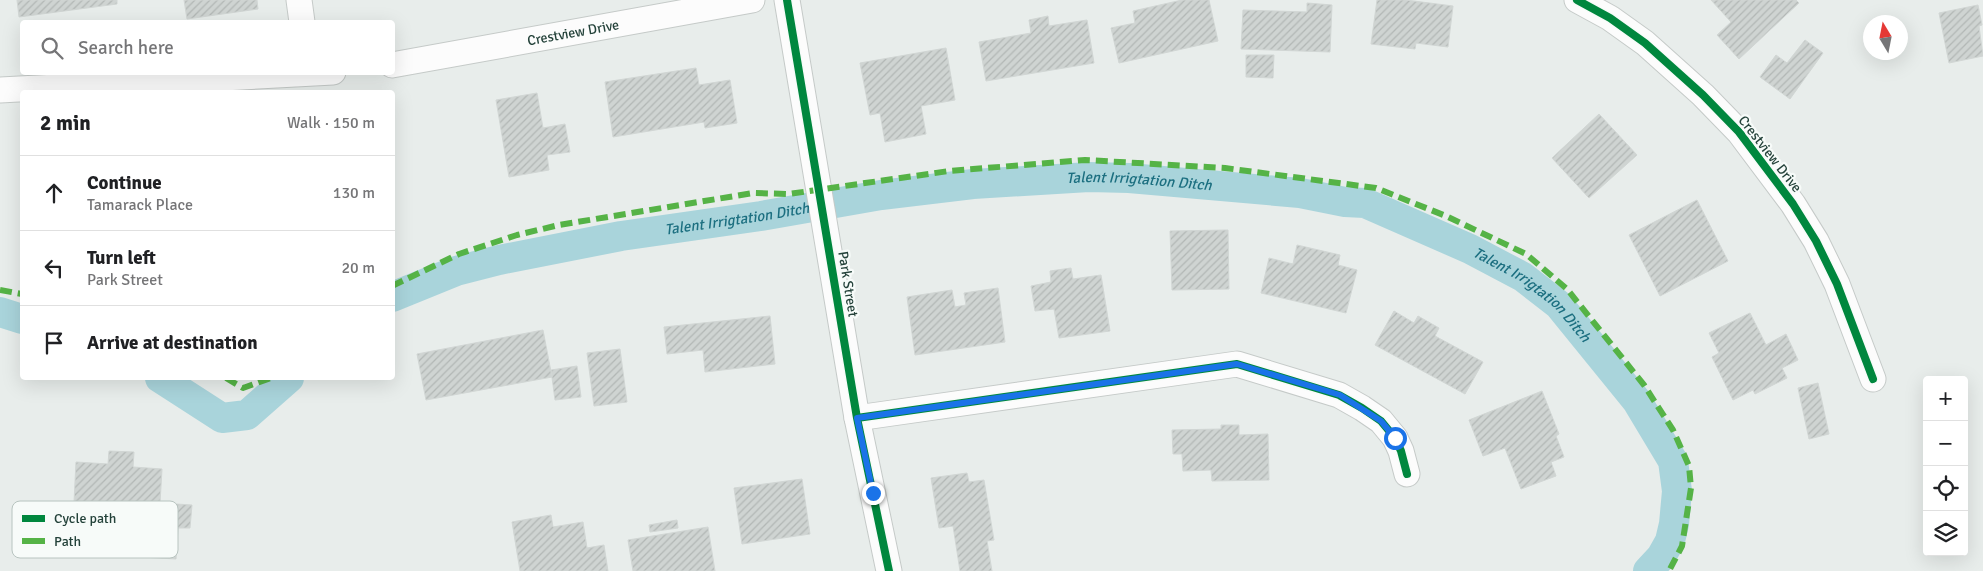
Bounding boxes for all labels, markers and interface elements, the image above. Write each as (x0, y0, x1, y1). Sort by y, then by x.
north arrow (1863, 15, 1908, 60)
street label: Crestview Drive (526, 16, 620, 49)
search box (20, 20, 395, 75)
icon: search (38, 34, 66, 62)
text: Search here (78, 36, 174, 60)
text: 2 min (40, 110, 91, 136)
street label: Crestview Drive (1735, 112, 1805, 196)
text: Walk · 150 m (287, 113, 375, 133)
water label: Talent Irrigtation Ditch (1066, 168, 1213, 194)
text: Continue (87, 171, 162, 195)
icon: ahead (40, 179, 68, 207)
text: 130 m (333, 183, 375, 203)
text: Tamarack Place (87, 195, 193, 215)
water label: Talent Irrigtation Ditch (664, 199, 811, 239)
water label: Talent Irrigtation Ditch (1470, 243, 1595, 346)
text: Turn left (87, 246, 156, 270)
street label: Park Street (834, 250, 862, 318)
icon: left (40, 254, 68, 282)
text: 20 m (341, 258, 375, 278)
text: Park Street (87, 270, 163, 290)
icon: arrive (40, 329, 68, 357)
text: Arrive at destination (87, 331, 258, 355)
map controls (1923, 376, 1968, 556)
button: + (1923, 376, 1968, 421)
button: − (1923, 421, 1968, 466)
route start (1384, 427, 1407, 450)
button: locate (1923, 466, 1968, 511)
route end (862, 482, 885, 505)
legend (12, 501, 178, 558)
text: Cycle path (54, 510, 116, 527)
button: layers (1923, 511, 1968, 556)
text: Path (54, 533, 81, 550)

